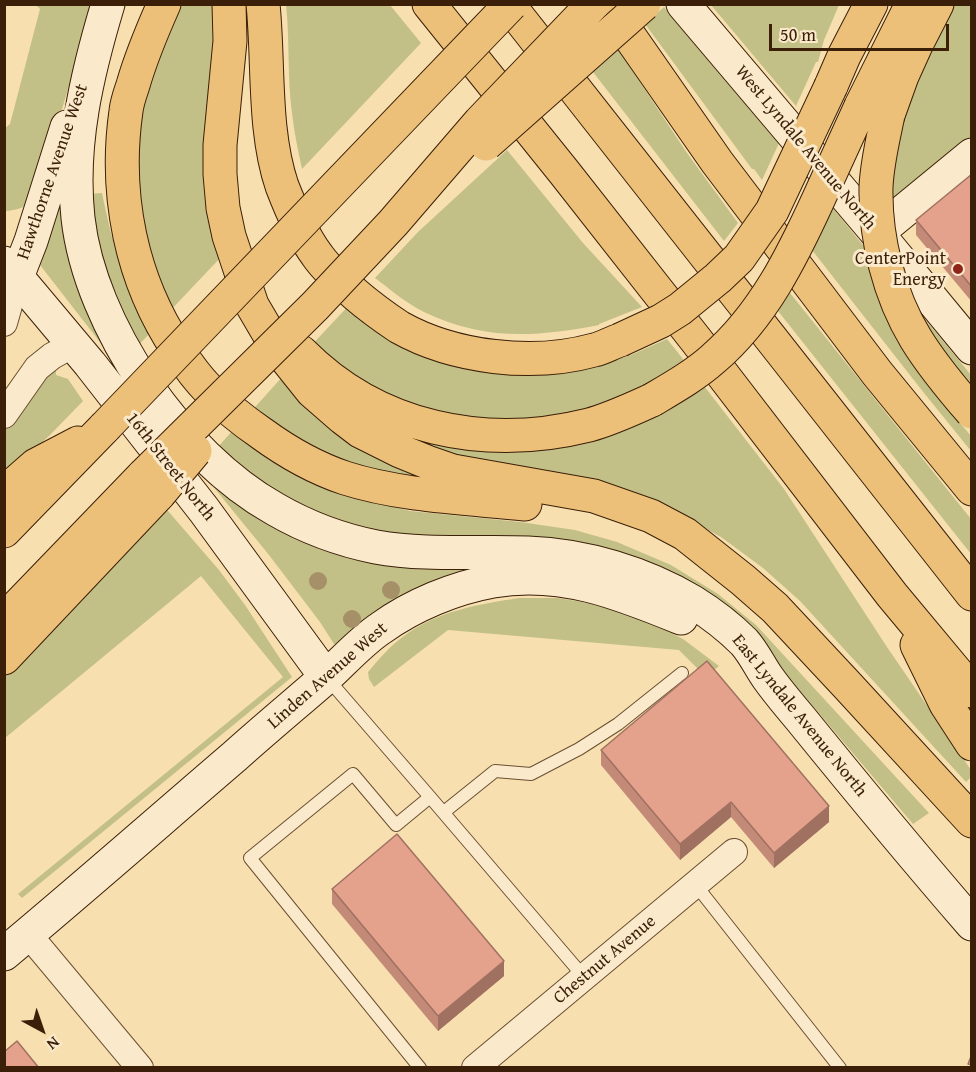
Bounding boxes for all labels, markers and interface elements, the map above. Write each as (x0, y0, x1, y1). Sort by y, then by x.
scale bar (772, 12, 952, 50)
text: 50 m (780, 21, 816, 48)
street label: West Lyndale Avenue North (730, 61, 880, 235)
street label: Hawthorne Avenue West (13, 81, 93, 263)
place label: CenterPoint Energy (855, 248, 946, 290)
marker: CenterPoint Energy (951, 262, 965, 276)
street label: 16th Street North (121, 408, 219, 526)
street label: Linden Avenue West (264, 618, 392, 734)
street label: East Lyndale Avenue North (727, 630, 871, 802)
street label: Chestnut Avenue (549, 911, 661, 1009)
north arrow (12, 1000, 72, 1060)
text: N (42, 1031, 65, 1056)

